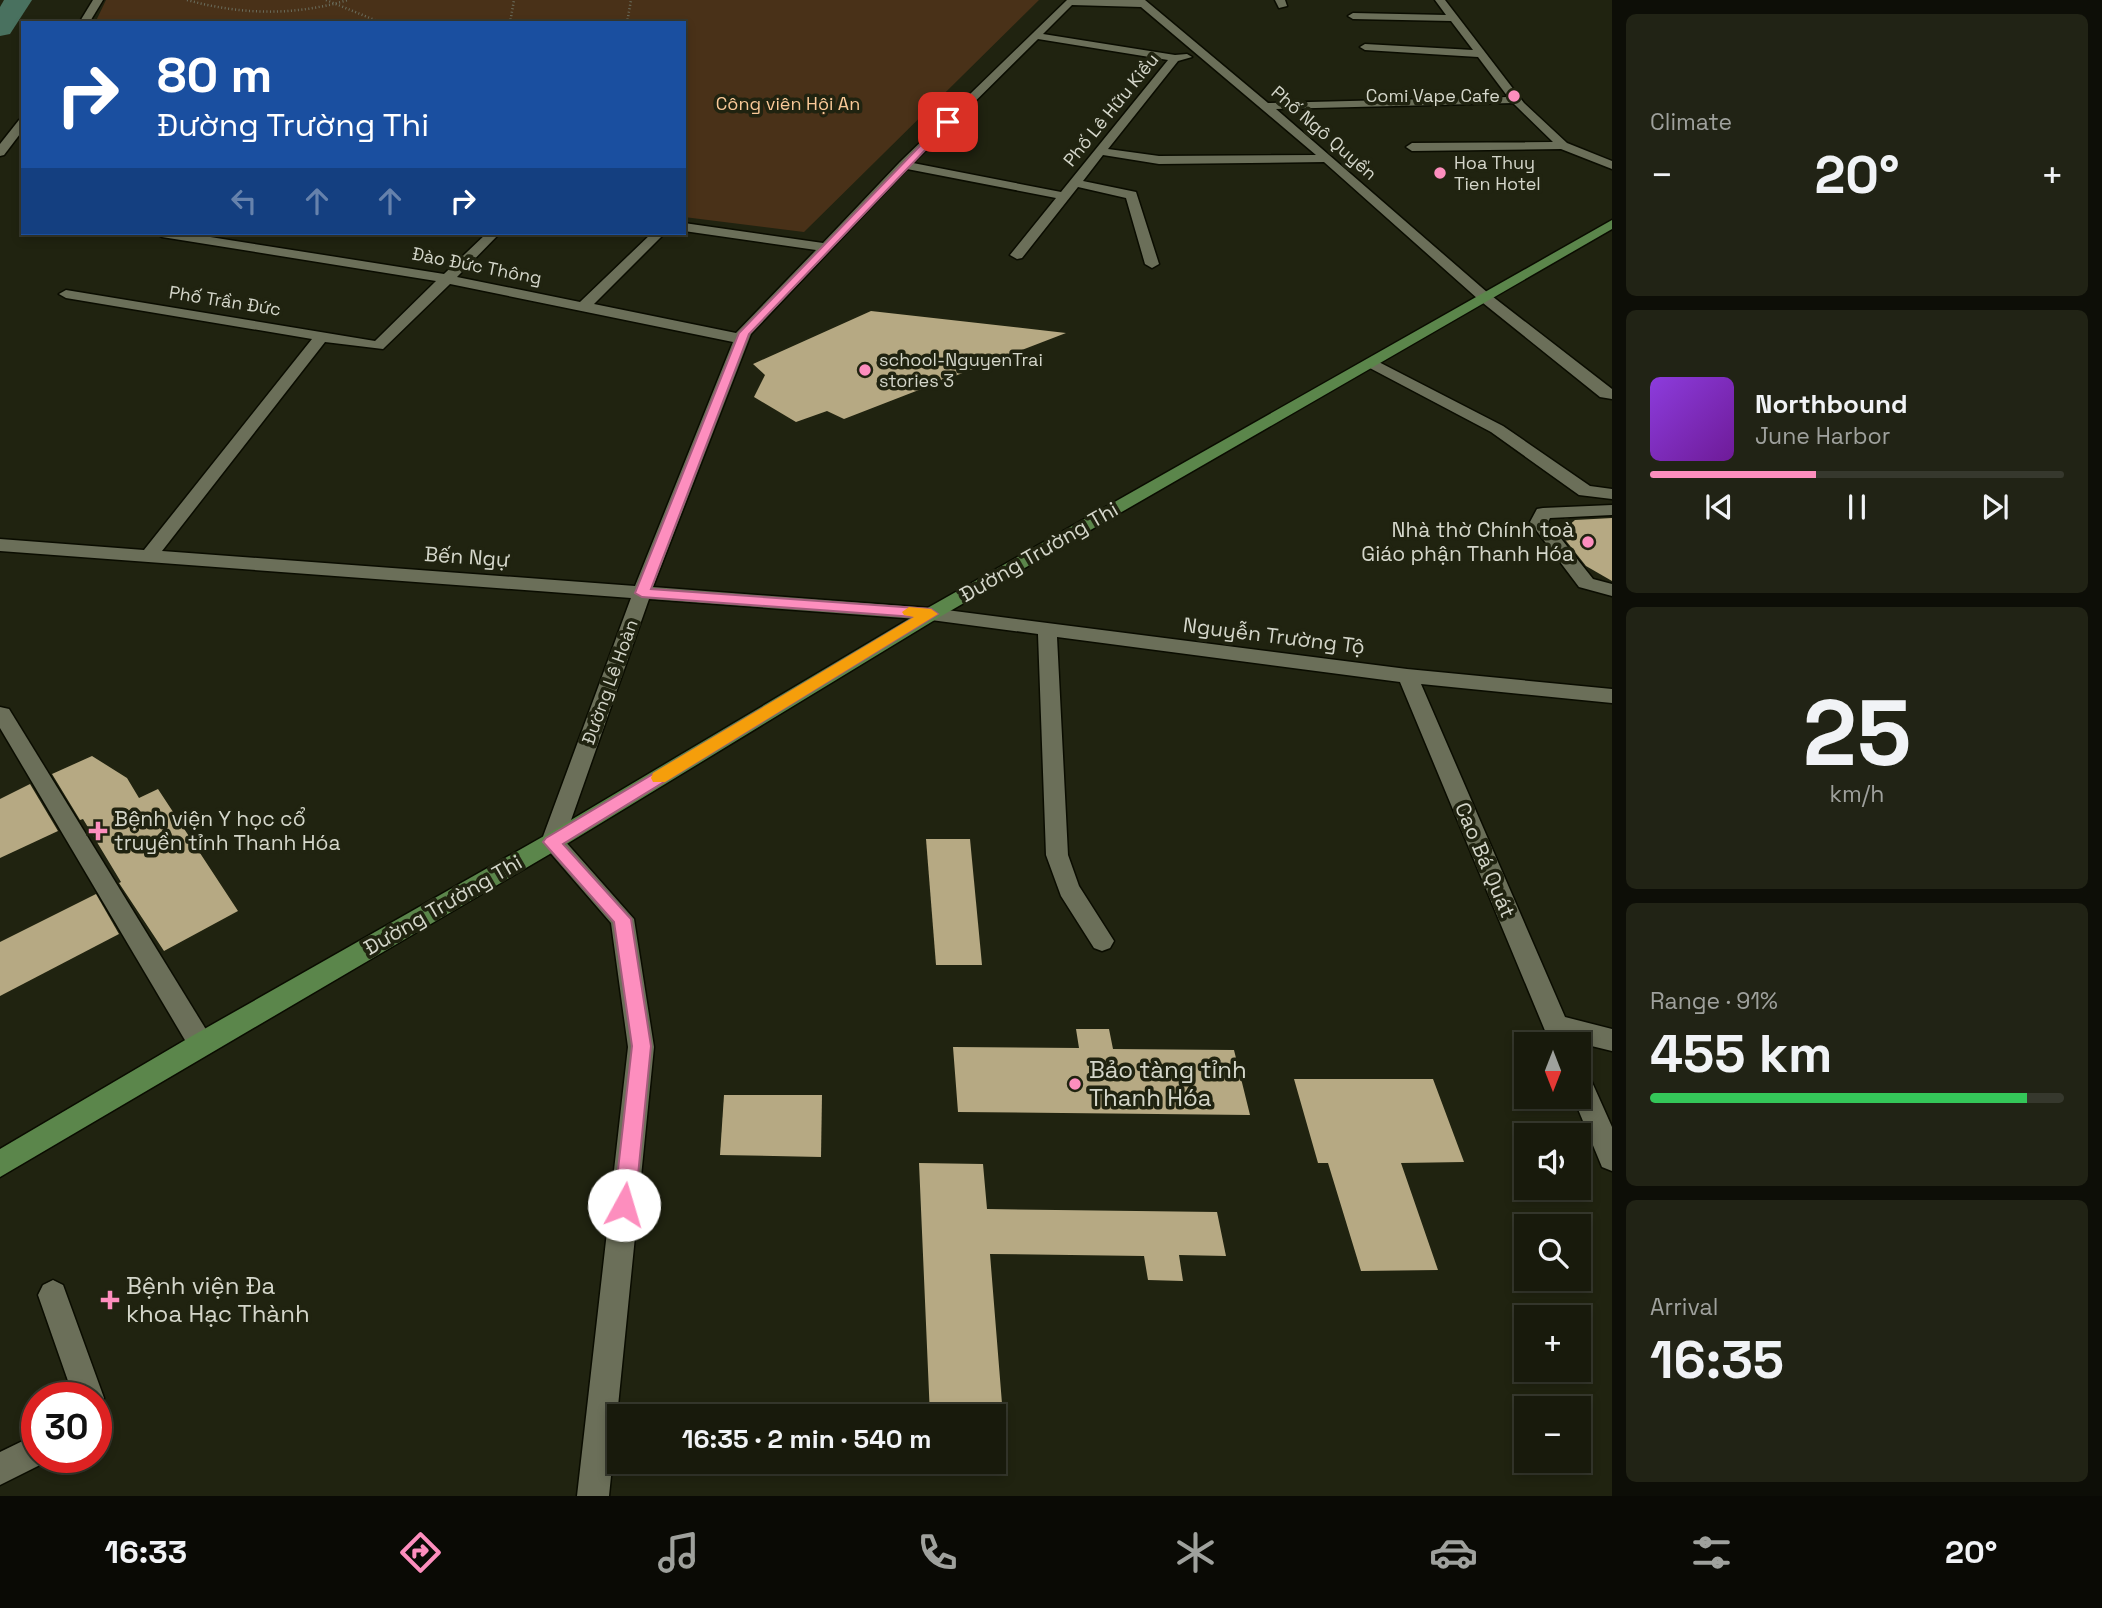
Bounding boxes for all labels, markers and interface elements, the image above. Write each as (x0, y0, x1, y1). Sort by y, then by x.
text: 80 m (157, 44, 272, 106)
street label: Phố Lê Hữu Kiều (1058, 48, 1163, 171)
icon: right (42, 49, 133, 140)
street label: Phố Ngô Quyền (1267, 80, 1382, 185)
place label: Comi Vape Cafe (1366, 84, 1500, 107)
marker: Comi Vape Cafe (1506, 88, 1522, 104)
park label: Công viên Hội An (716, 92, 860, 115)
pin (918, 92, 978, 152)
icon: arrive (929, 103, 967, 141)
text: Đường Trường Thi (157, 105, 429, 145)
text: Climate (1650, 107, 1732, 137)
text: 20° (1814, 142, 1900, 208)
place label: Hoa Thuy Tien Hotel (1454, 151, 1541, 195)
text: − (1650, 151, 1674, 199)
text: + (2040, 151, 2064, 199)
marker: Hoa Thuy Tien Hotel (1432, 165, 1448, 181)
icon: left (225, 182, 263, 220)
icon: ahead (298, 182, 336, 220)
icon: ahead (371, 182, 409, 220)
icon: right (444, 182, 482, 220)
street label: Đào Đức Thông (410, 242, 544, 289)
street label: Phố Trần Đức (168, 280, 283, 321)
place label: school-NguyenTrai stories 3 (879, 348, 1043, 392)
marker: school-NguyenTrai stories 3 (857, 362, 873, 378)
text: Northbound (1755, 387, 1908, 421)
text: June Harbor (1755, 421, 1890, 451)
icon: previous (1700, 488, 1738, 526)
icon: pause (1838, 488, 1876, 526)
icon: next (1976, 488, 2014, 526)
street label: Đường Trường Thi (955, 495, 1123, 608)
place label: Nhà thờ Chính toà Giáo phận Thanh Hóa (1361, 516, 1574, 567)
marker: Nhà thờ Chính toà Giáo phận Thanh Hóa (1580, 534, 1596, 550)
street label: Bến Ngự (423, 540, 511, 573)
street label: Nguyễn Trường Tộ (1182, 611, 1367, 660)
street label: Đường Lê Hoàn (576, 616, 643, 747)
text: 25 (1803, 675, 1911, 792)
text: km/h (1830, 779, 1884, 809)
street label: Cao Bá Quát (1449, 798, 1522, 922)
place label: Bệnh viện Y học cổ truyền tỉnh Thanh Hóa (114, 805, 341, 856)
marker: Bệnh viện Y học cổ truyền tỉnh Thanh Hóa (88, 821, 108, 841)
street label: Đường Trường Thi (359, 848, 527, 961)
text: Range · 91% (1650, 986, 1778, 1016)
text: 455 km (1650, 1021, 1832, 1087)
north arrow (1514, 1032, 1591, 1110)
map controls (1514, 1032, 1591, 1473)
place label: Bảo tàng tỉnh Thanh Hóa (1089, 1054, 1247, 1113)
marker: Bảo tàng tỉnh Thanh Hóa (1067, 1076, 1083, 1092)
button: sound (1514, 1123, 1591, 1200)
position arrow (587, 1168, 661, 1242)
button: search (1514, 1214, 1591, 1291)
place label: Bệnh viện Đa khoa Hạc Thành (126, 1270, 310, 1329)
marker: Bệnh viện Đa khoa Hạc Thành (100, 1290, 120, 1310)
text: Arrival (1650, 1292, 1718, 1322)
button: + (1514, 1305, 1591, 1382)
text: 16:35 (1650, 1327, 1784, 1393)
speed limit sign: 30 (21, 1382, 112, 1473)
button: − (1514, 1396, 1591, 1473)
text: 16:35 · 2 min · 540 m (682, 1422, 931, 1456)
icon: directions (396, 1528, 445, 1577)
icon: music (654, 1528, 703, 1577)
icon: phone (913, 1528, 962, 1577)
icon: climate (1171, 1528, 1220, 1577)
icon: car (1429, 1528, 1478, 1577)
icon: filters (1687, 1528, 1736, 1577)
text: 16:33 (105, 1532, 187, 1572)
text: 20° (1945, 1532, 1997, 1572)

